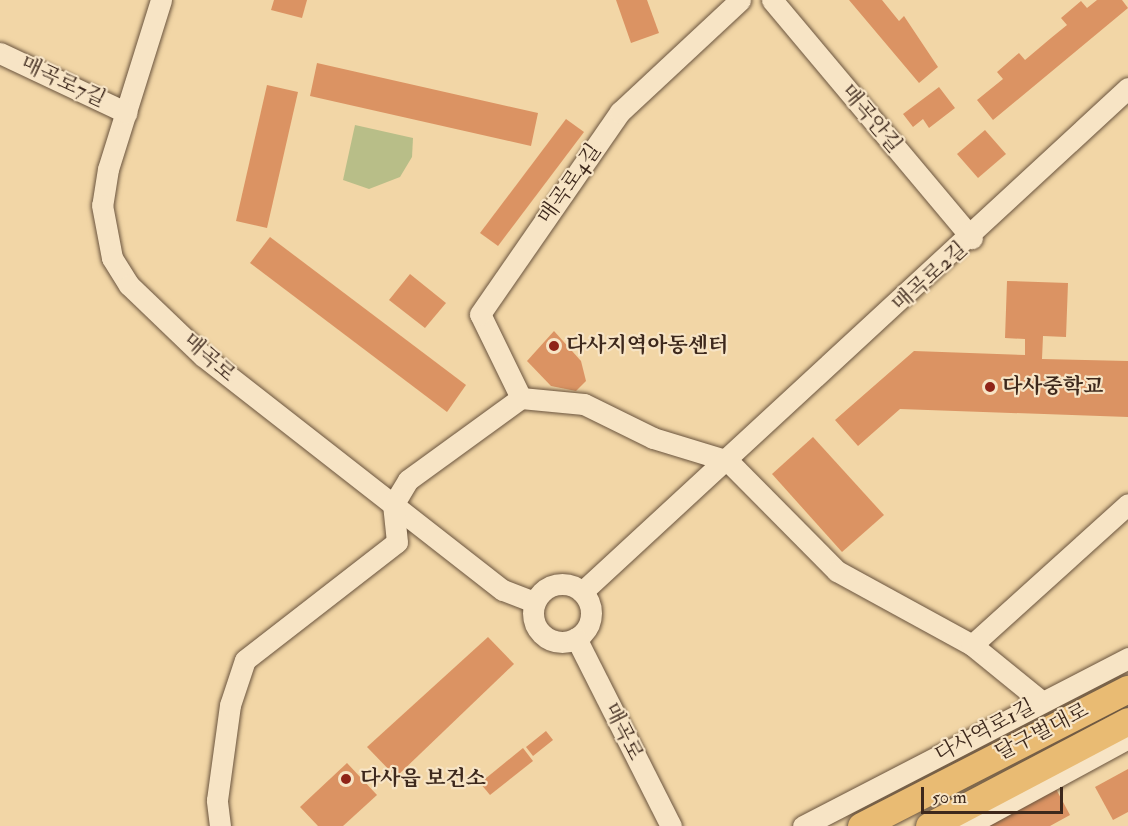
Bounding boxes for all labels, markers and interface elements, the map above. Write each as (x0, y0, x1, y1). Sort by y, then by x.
street label: 매곡로7길 (17, 51, 109, 113)
street label: 매곡안길 (835, 80, 907, 158)
street label: 매곡로4길 (533, 139, 607, 229)
street label: 매곡로2길 (887, 237, 973, 317)
street label: 매곡로 (178, 329, 240, 387)
place label: 다사지역아동센터 (566, 333, 728, 359)
marker: 다사지역아동센터 (547, 339, 561, 353)
place label: 다사중학교 (1002, 374, 1103, 400)
marker: 다사중학교 (983, 380, 997, 394)
street label: 다사역로1길 (931, 694, 1039, 768)
street label: 달구벌대로 (991, 698, 1093, 766)
street label: 매곡로 (598, 699, 648, 765)
place label: 다사읍 보건소 (360, 766, 486, 792)
marker: 다사읍 보건소 (337, 770, 355, 788)
scale bar (924, 775, 1066, 813)
text: 50 m (932, 786, 967, 809)

